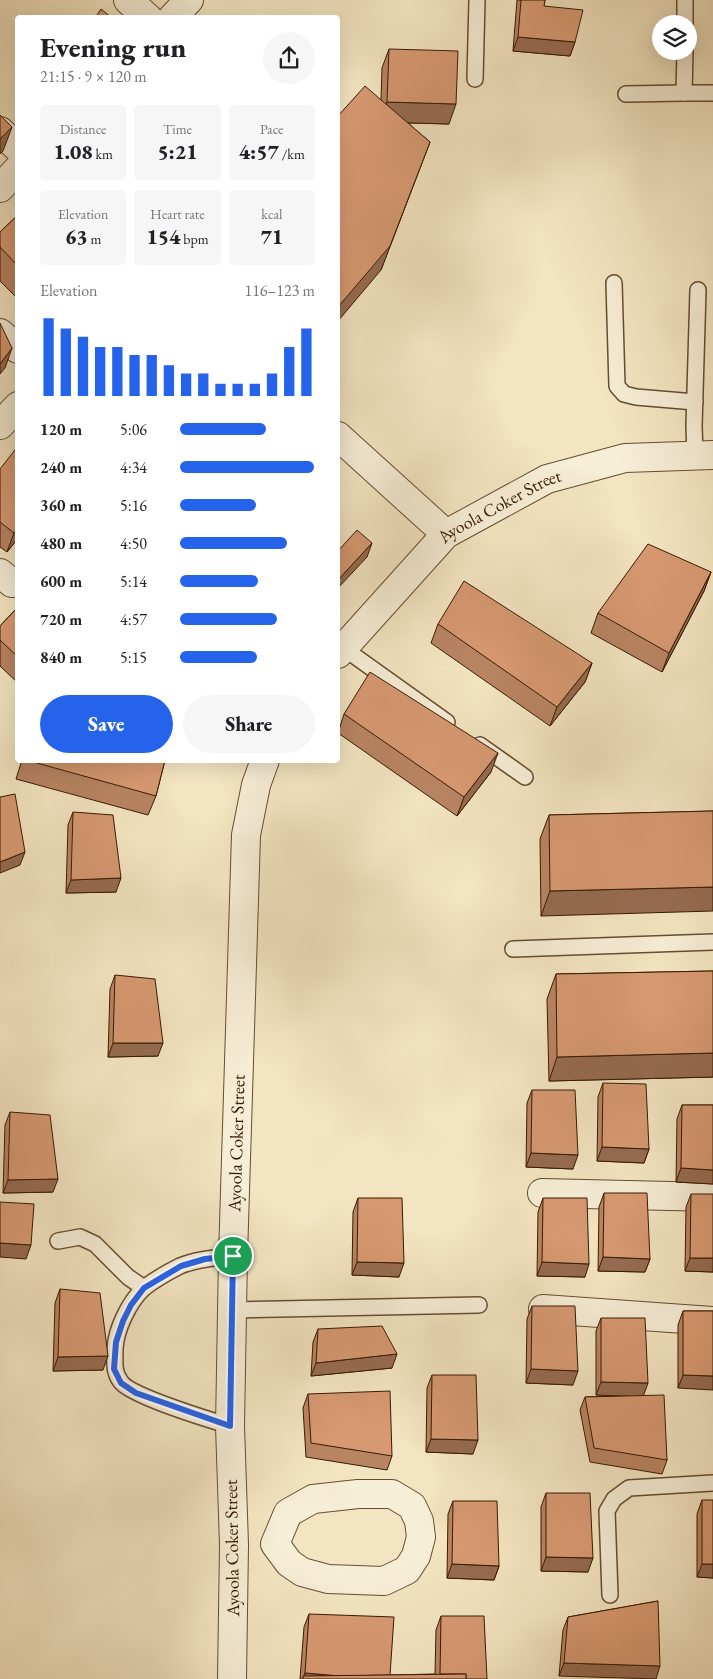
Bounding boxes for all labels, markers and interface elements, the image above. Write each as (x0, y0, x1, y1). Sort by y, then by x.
map controls (652, 15, 697, 60)
button: layers (652, 15, 697, 60)
text: Evening run (40, 29, 186, 65)
button: share (263, 32, 315, 84)
text: 21:15 · 9 × 120 m (40, 66, 147, 87)
text: Distance (60, 120, 107, 138)
text: Time (163, 120, 192, 138)
text: Pace (260, 120, 284, 138)
text: 1.08 (53, 138, 93, 165)
text: 5:21 (157, 138, 198, 165)
text: 4:57 (239, 138, 279, 165)
text: km (93, 145, 113, 163)
text: /km (279, 145, 305, 163)
text: Elevation (58, 205, 108, 223)
text: Heart rate (150, 205, 205, 223)
text: kcal (261, 205, 282, 223)
text: 63 (65, 223, 88, 250)
text: 154 (146, 223, 180, 250)
text: 71 (260, 223, 283, 250)
text: m (88, 230, 101, 248)
text: bpm (180, 230, 209, 248)
text: Elevation (40, 280, 98, 301)
text: 116–123 m (244, 280, 315, 301)
text: 120 m (40, 419, 82, 440)
text: 5:06 (120, 419, 147, 440)
text: 240 m (40, 457, 82, 478)
text: 4:34 (120, 457, 147, 478)
street label: Ayoola Coker Street (431, 464, 564, 548)
text: 360 m (40, 495, 82, 516)
text: 5:16 (120, 495, 147, 516)
text: 480 m (40, 533, 82, 554)
text: 4:50 (120, 533, 147, 554)
text: 600 m (40, 571, 82, 592)
text: 5:14 (120, 571, 147, 592)
text: 720 m (40, 609, 82, 630)
text: 4:57 (120, 609, 147, 630)
text: 840 m (40, 647, 82, 668)
text: 5:15 (120, 647, 147, 668)
button: Save (40, 695, 173, 753)
button: Share (183, 695, 315, 753)
street label: Ayoola Coker Street (222, 1074, 250, 1213)
pin (212, 1235, 254, 1277)
icon: arrive (219, 1242, 247, 1270)
street label: Ayoola Coker Street (219, 1479, 244, 1618)

